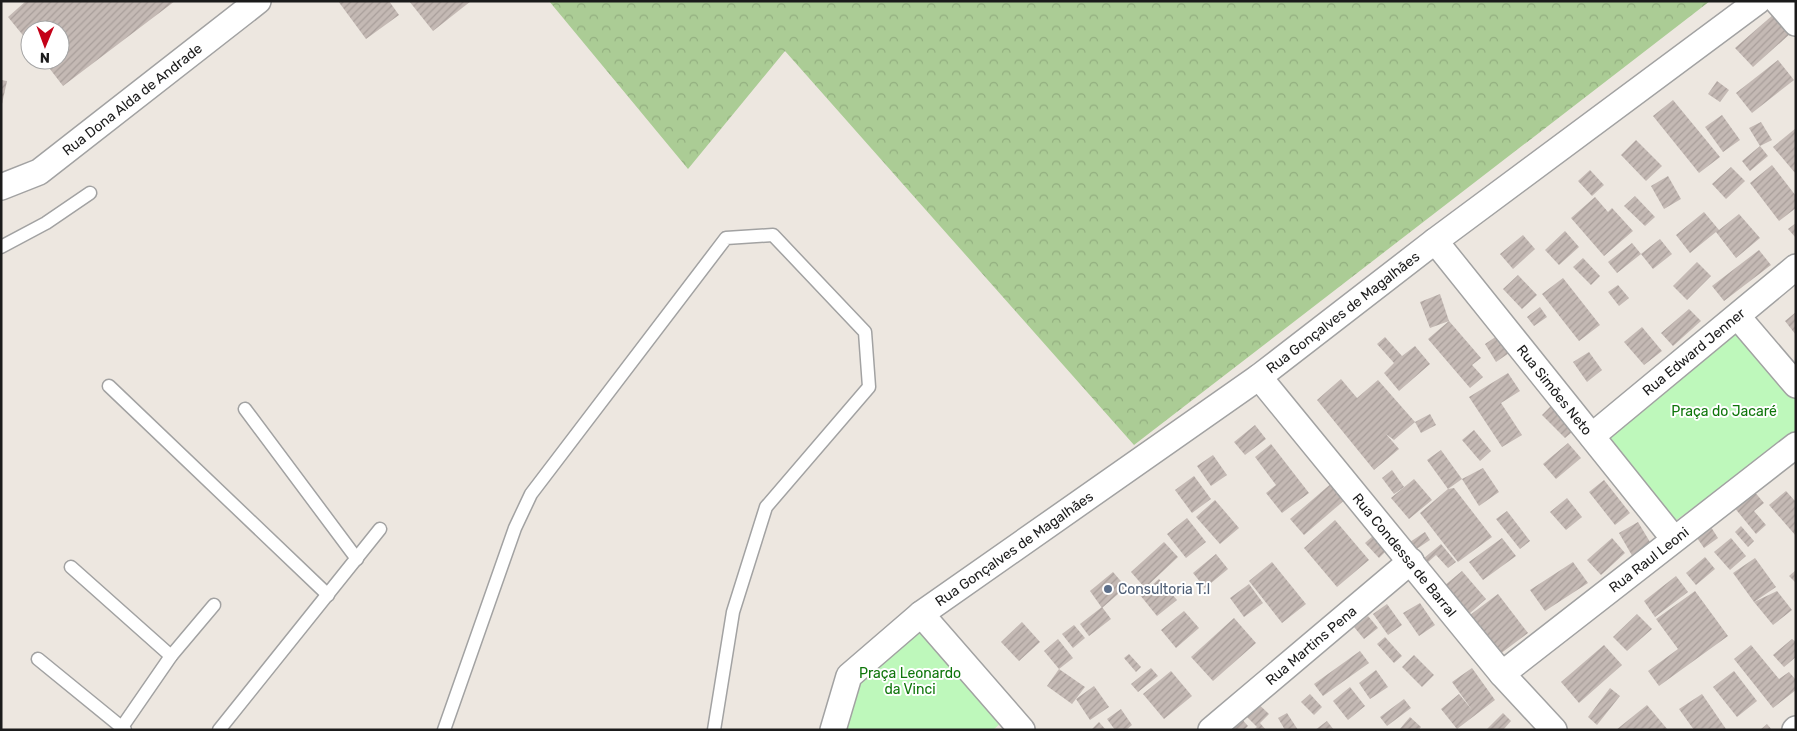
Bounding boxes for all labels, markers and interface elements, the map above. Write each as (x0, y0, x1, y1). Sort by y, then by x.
north arrow (20, 20, 70, 70)
street label: Rua Dona Alda de Andrade (59, 40, 206, 160)
text: N (40, 49, 50, 66)
street label: Rua Gonçalves de Magalhães (1263, 248, 1423, 377)
street label: Rua Edward Jenner (1639, 304, 1749, 400)
street label: Rua Simões Neto (1513, 342, 1595, 439)
park label: Praça do Jacaré (1671, 403, 1777, 420)
street label: Rua Gonçalves de Magalhães (932, 488, 1097, 610)
street label: Rua Condessa de Barral (1349, 490, 1460, 621)
street label: Rua Raul Leoni (1606, 524, 1692, 596)
place label: Consultoria T.I (1118, 581, 1210, 598)
marker: Consultoria T.I (1102, 583, 1114, 595)
street label: Rua Martins Pena (1262, 603, 1360, 689)
park label: Praça Leonardo da Vinci (859, 665, 961, 698)

